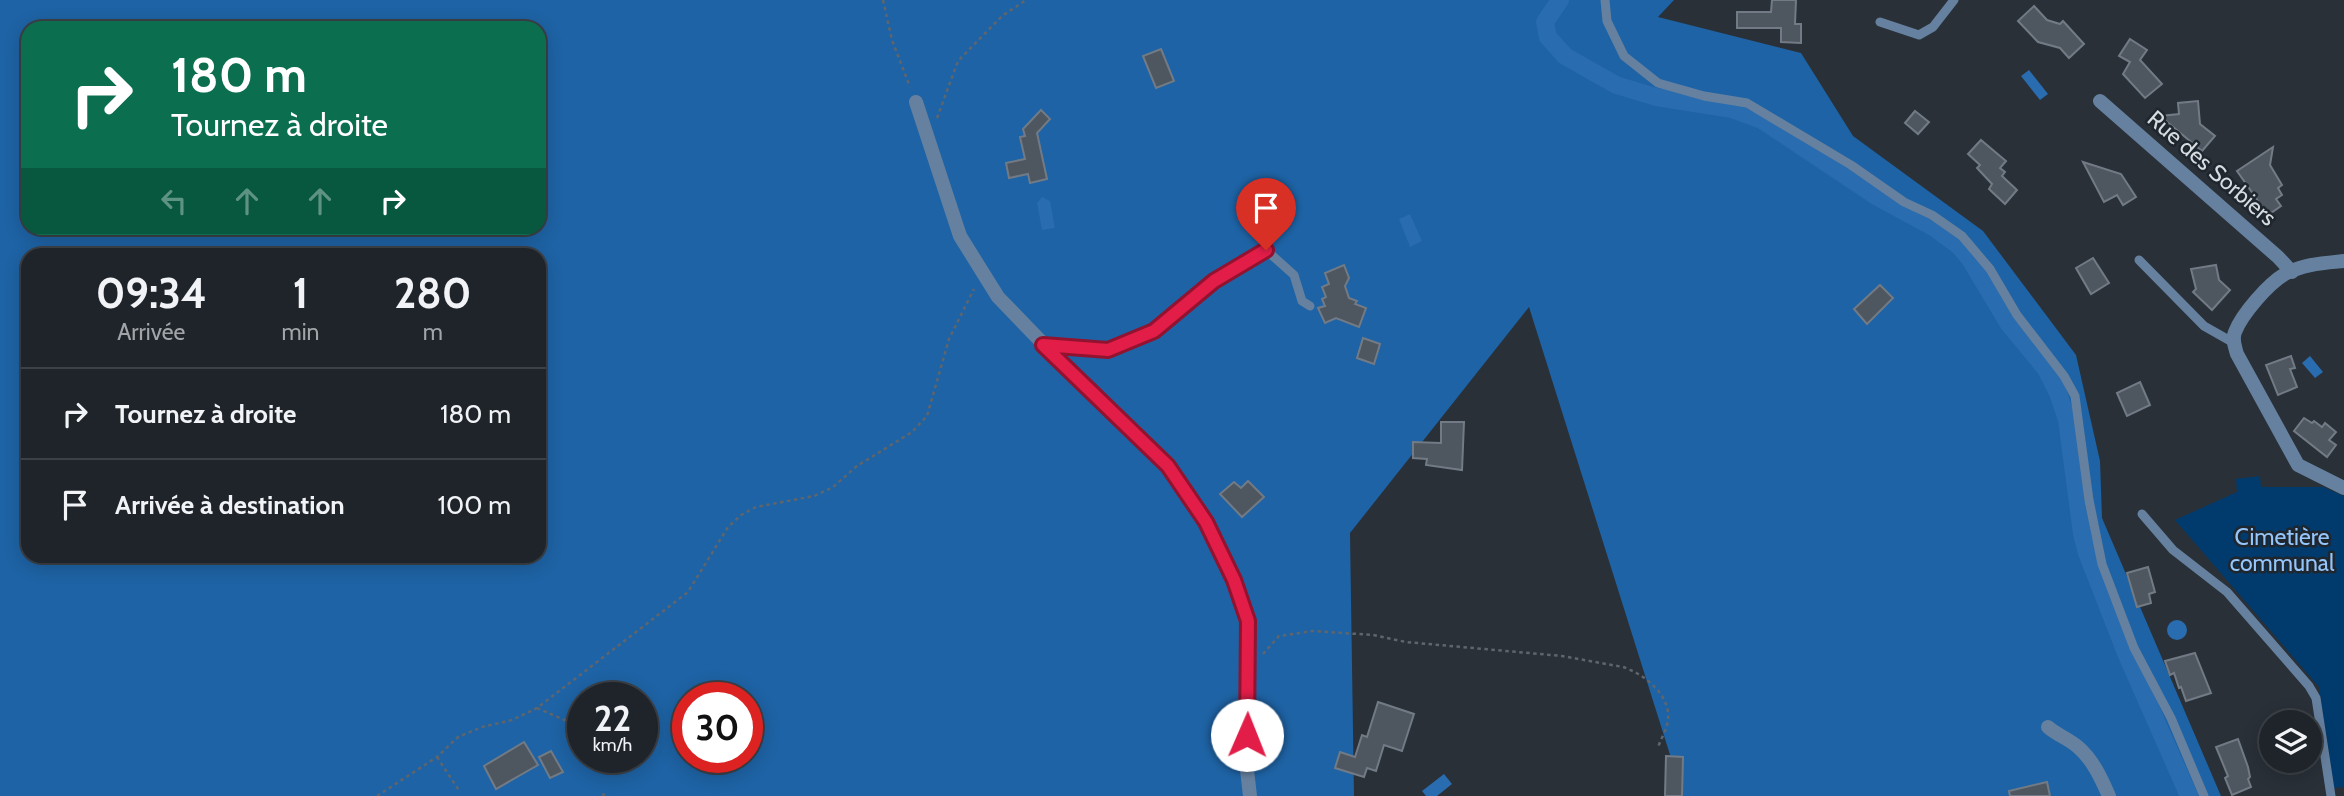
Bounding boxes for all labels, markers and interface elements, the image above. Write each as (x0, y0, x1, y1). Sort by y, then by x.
text: 180 m (171, 45, 307, 104)
icon: right (56, 49, 147, 140)
street label: Rue des Sorbiers (2142, 104, 2282, 232)
text: Tournez à droite (171, 105, 388, 144)
pin (1236, 178, 1296, 250)
icon: left (155, 182, 193, 220)
icon: ahead (228, 182, 266, 220)
icon: ahead (301, 182, 339, 220)
icon: right (374, 182, 412, 220)
icon: arrive (1247, 189, 1285, 227)
text: 09:34 (96, 267, 207, 319)
text: 1 (293, 267, 308, 319)
text: 280 (394, 267, 471, 319)
text: Arrivée (117, 318, 185, 346)
text: min (282, 318, 319, 346)
text: m (423, 318, 443, 346)
icon: right (56, 395, 94, 433)
text: Tournez à droite (115, 398, 297, 430)
text: 180 m (440, 398, 511, 430)
icon: arrive (56, 486, 94, 524)
text: Arrivée à destination (115, 489, 345, 521)
text: 100 m (438, 489, 511, 521)
park label: Cimetière communal (2230, 523, 2335, 577)
speed limit sign: 30 (672, 682, 763, 773)
text: 22 (594, 697, 631, 740)
position arrow (1210, 698, 1284, 772)
map controls (2259, 710, 2322, 773)
button: layers (2259, 710, 2322, 773)
text: km/h (593, 734, 632, 756)

